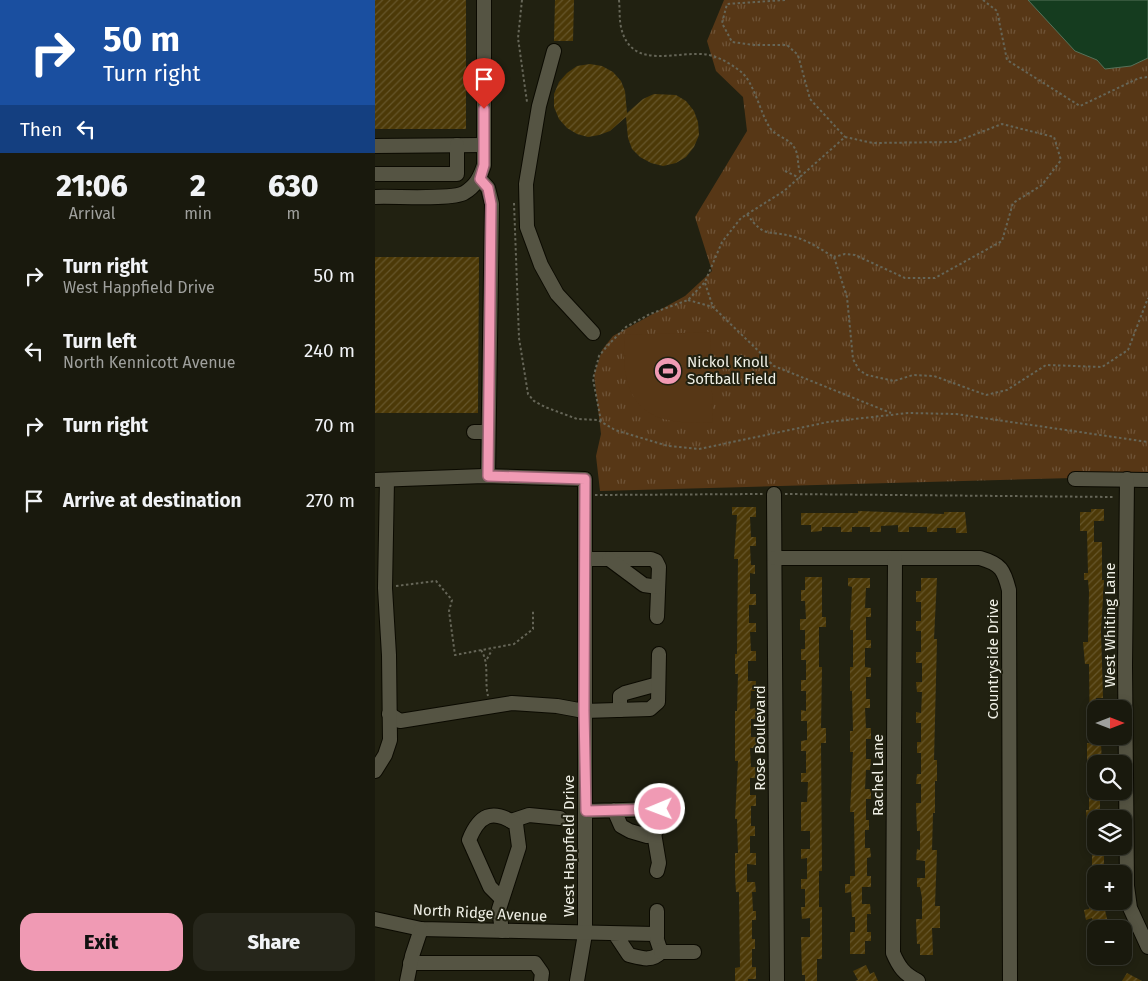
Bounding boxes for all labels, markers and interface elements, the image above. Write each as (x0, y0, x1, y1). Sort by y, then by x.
text: 50 m (103, 18, 180, 60)
icon: right (20, 20, 85, 85)
pin (463, 58, 505, 109)
text: Turn right (103, 60, 200, 87)
icon: arrive (470, 65, 498, 93)
icon: left (72, 115, 100, 143)
text: Then (20, 118, 62, 141)
text: 21:06 (56, 168, 128, 204)
text: 2 (190, 168, 206, 204)
text: 630 (268, 168, 319, 204)
text: Arrival (69, 204, 116, 223)
text: min (184, 204, 212, 223)
text: m (287, 204, 300, 223)
text: Turn right (63, 255, 148, 278)
icon: right (20, 262, 48, 290)
text: 50 m (314, 264, 355, 287)
text: West Happfield Drive (63, 278, 215, 297)
text: Turn left (63, 330, 137, 353)
icon: left (20, 337, 48, 365)
text: 240 m (304, 339, 355, 362)
text: North Kennicott Avenue (63, 353, 236, 372)
place label: Nickol Knoll Softball Field (687, 353, 776, 388)
sports icon: Nickol Knoll Softball Field (653, 356, 683, 386)
icon: right (20, 412, 48, 440)
text: Turn right (63, 414, 148, 437)
text: 70 m (315, 414, 355, 437)
icon: arrive (20, 487, 48, 515)
text: Arrive at destination (63, 489, 242, 512)
text: 270 m (306, 489, 355, 512)
street label: West Whiting Lane (1101, 563, 1119, 687)
street label: Countryside Drive (984, 599, 1002, 719)
street label: Rose Boulevard (751, 685, 769, 791)
north arrow (1087, 700, 1133, 745)
map controls (1087, 700, 1132, 965)
street label: Rachel Lane (869, 734, 887, 816)
button: search (1087, 755, 1132, 800)
street label: West Happfield Drive (560, 775, 578, 917)
position arrow (633, 782, 685, 834)
button: layers (1087, 810, 1132, 855)
button: + (1087, 865, 1132, 910)
street label: North Ridge Avenue (412, 900, 548, 926)
button: Exit (20, 913, 183, 971)
button: Share (193, 913, 355, 971)
button: − (1087, 920, 1132, 965)

